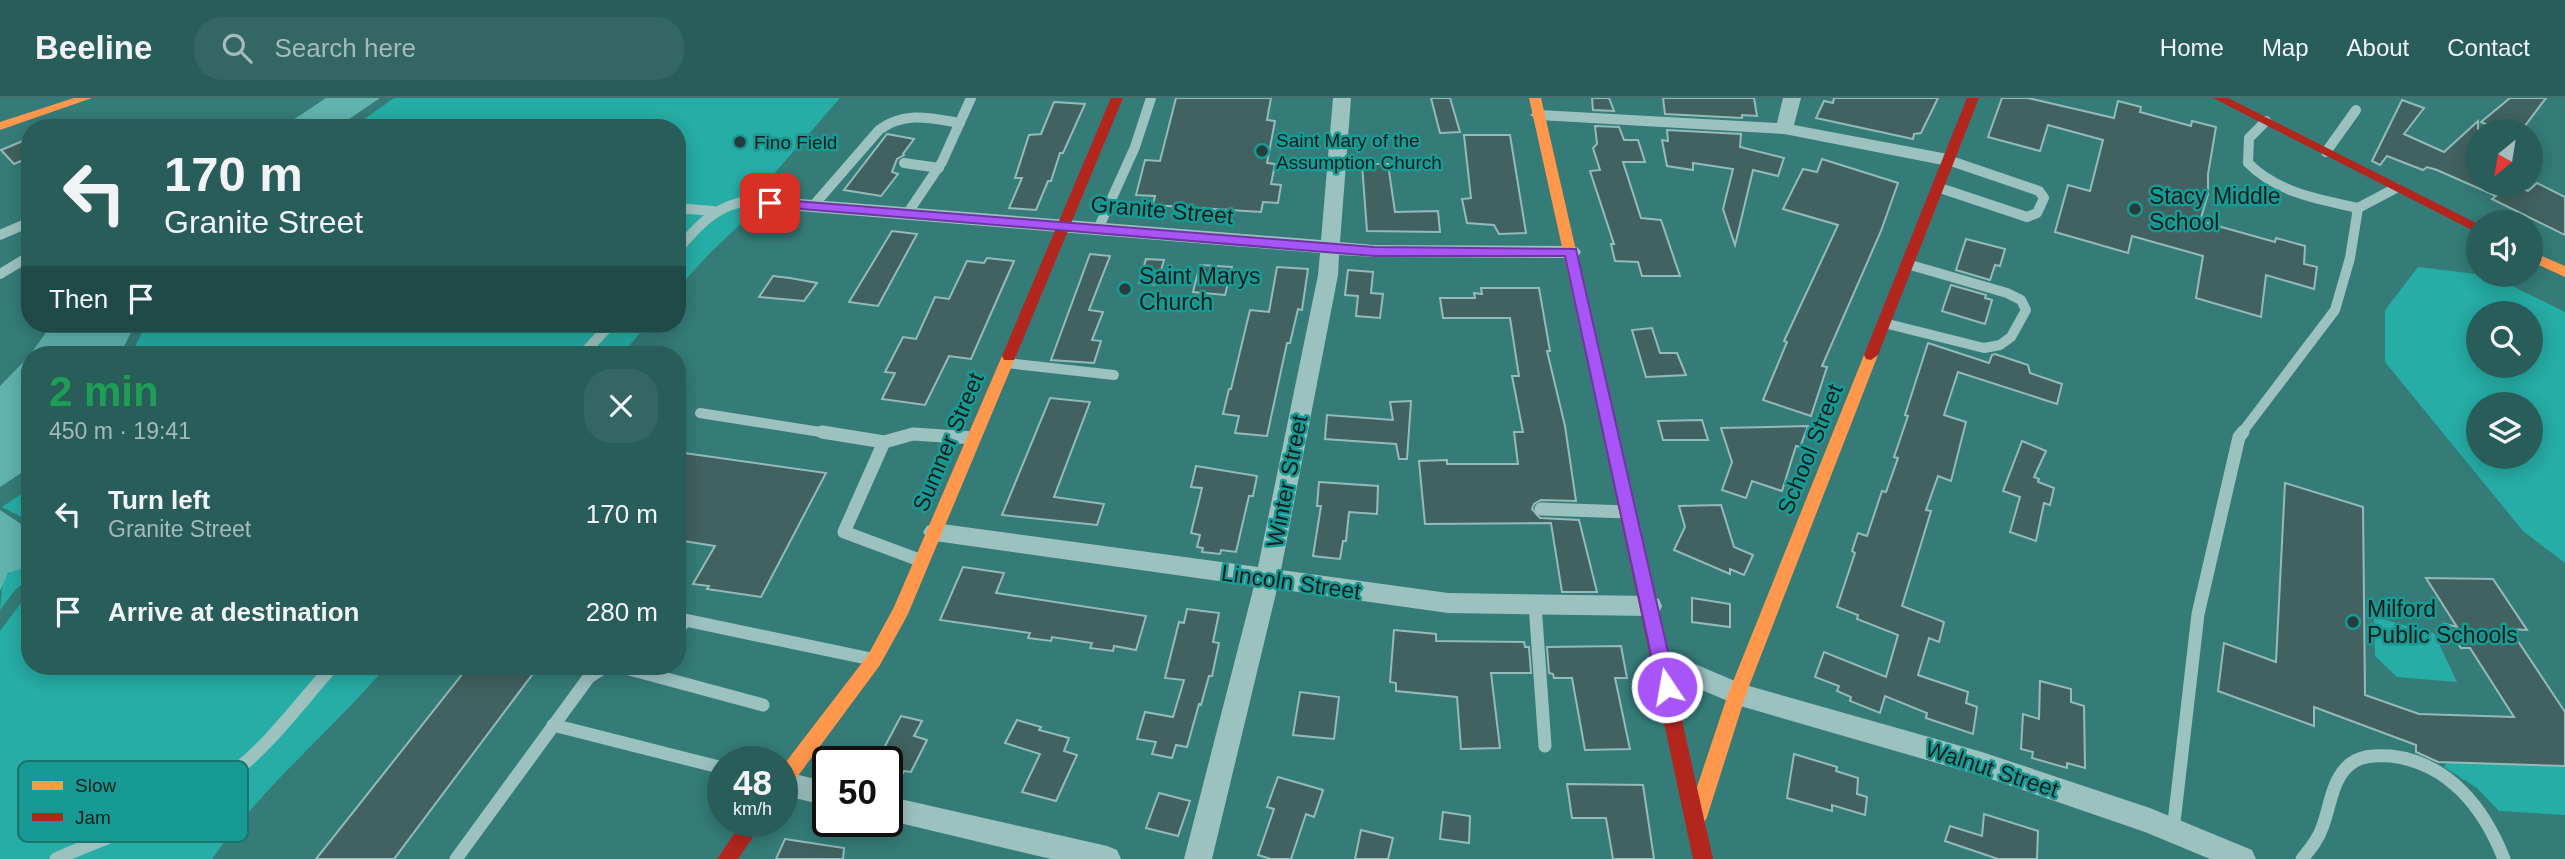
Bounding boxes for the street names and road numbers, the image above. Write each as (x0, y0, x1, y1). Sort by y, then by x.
street label: Granite Street (1090, 191, 1235, 229)
street label: Sumner Street (907, 368, 989, 515)
street label: School Street (1772, 380, 1848, 518)
street label: Winter Street (1261, 412, 1313, 549)
street label: Lincoln Street (1220, 559, 1363, 605)
street label: Walnut Street (1922, 735, 2062, 803)

